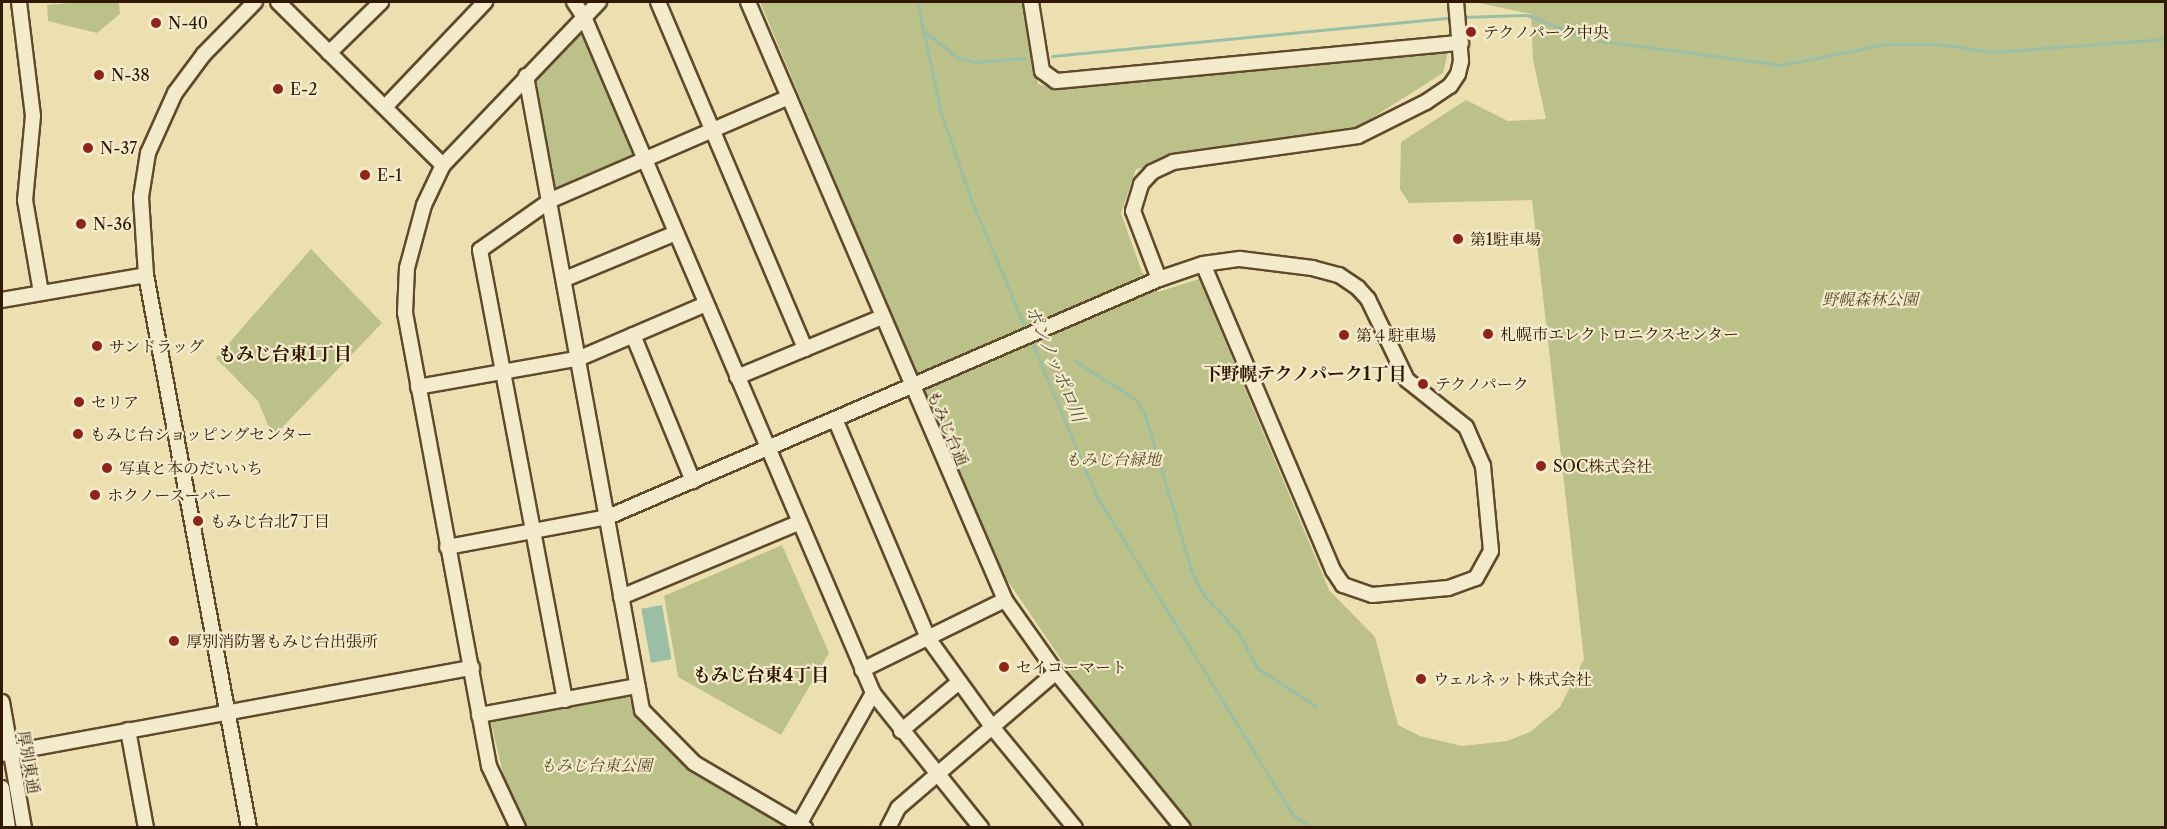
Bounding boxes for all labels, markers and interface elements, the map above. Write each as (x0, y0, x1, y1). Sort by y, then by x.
place label: N-40 (168, 13, 208, 33)
marker: N-40 (149, 16, 163, 30)
place label: テクノパーク中央 (1483, 22, 1611, 42)
marker: テクノパーク中央 (1464, 25, 1478, 39)
place label: N-38 (111, 65, 150, 85)
marker: N-38 (92, 68, 106, 82)
place label: E-2 (290, 79, 318, 99)
marker: E-2 (271, 82, 285, 96)
place label: N-37 (100, 138, 137, 158)
marker: N-37 (81, 141, 95, 155)
place label: E-1 (377, 165, 402, 185)
marker: E-1 (358, 168, 372, 182)
place label: N-36 (93, 214, 132, 234)
marker: N-36 (74, 217, 88, 231)
place label: 第1駐車場 (1470, 229, 1541, 249)
marker: 第1駐車場 (1451, 232, 1465, 246)
park label: 野幌森林公園 (1822, 289, 1918, 309)
water label: ポンノッポロ川 (1020, 302, 1090, 426)
place label: 札幌市エレクトロニクスセンター (1500, 324, 1740, 344)
place label: 第４駐車場 (1356, 325, 1436, 345)
marker: 札幌市エレクトロニクスセンター (1481, 327, 1495, 341)
marker: 第４駐車場 (1337, 328, 1351, 342)
place label: サンドラッグ (109, 336, 205, 356)
marker: サンドラッグ (90, 339, 104, 353)
district label: もみじ台東1丁目 (218, 343, 352, 365)
district label: 下野幌テクノパーク1丁目 (1202, 363, 1408, 385)
place label: テクノパーク (1435, 374, 1531, 394)
marker: テクノパーク (1416, 377, 1430, 391)
street label: もみじ台通 (924, 387, 972, 469)
place label: セリア (91, 392, 139, 412)
marker: セリア (72, 395, 86, 409)
place label: もみじ台ショッピングセンター (90, 424, 314, 444)
marker: もみじ台ショッピングセンター (71, 427, 85, 441)
park label: もみじ台緑地 (1065, 449, 1161, 469)
place label: SOC株式会社 (1553, 456, 1652, 476)
place label: 写真と本のだいいち (119, 458, 263, 478)
marker: SOC株式会社 (1534, 459, 1548, 473)
marker: 写真と本のだいいち (100, 461, 114, 475)
place label: ホクノースーパー (107, 485, 234, 505)
marker: ホクノースーパー (88, 488, 102, 502)
place label: もみじ台北7丁目 (210, 511, 330, 531)
marker: もみじ台北7丁目 (191, 514, 205, 528)
place label: 厚別消防署もみじ台出張所 (186, 631, 378, 651)
marker: 厚別消防署もみじ台出張所 (167, 634, 181, 648)
place label: セイコーマート (1016, 657, 1128, 677)
marker: セイコーマート (997, 660, 1011, 674)
district label: もみじ台東4丁目 (693, 664, 829, 686)
place label: ウェルネット株式会社 (1433, 669, 1593, 689)
marker: ウェルネット株式会社 (1414, 672, 1428, 686)
street label: 厚別東通 (14, 729, 44, 795)
park label: もみじ台東公園 (540, 755, 652, 775)

